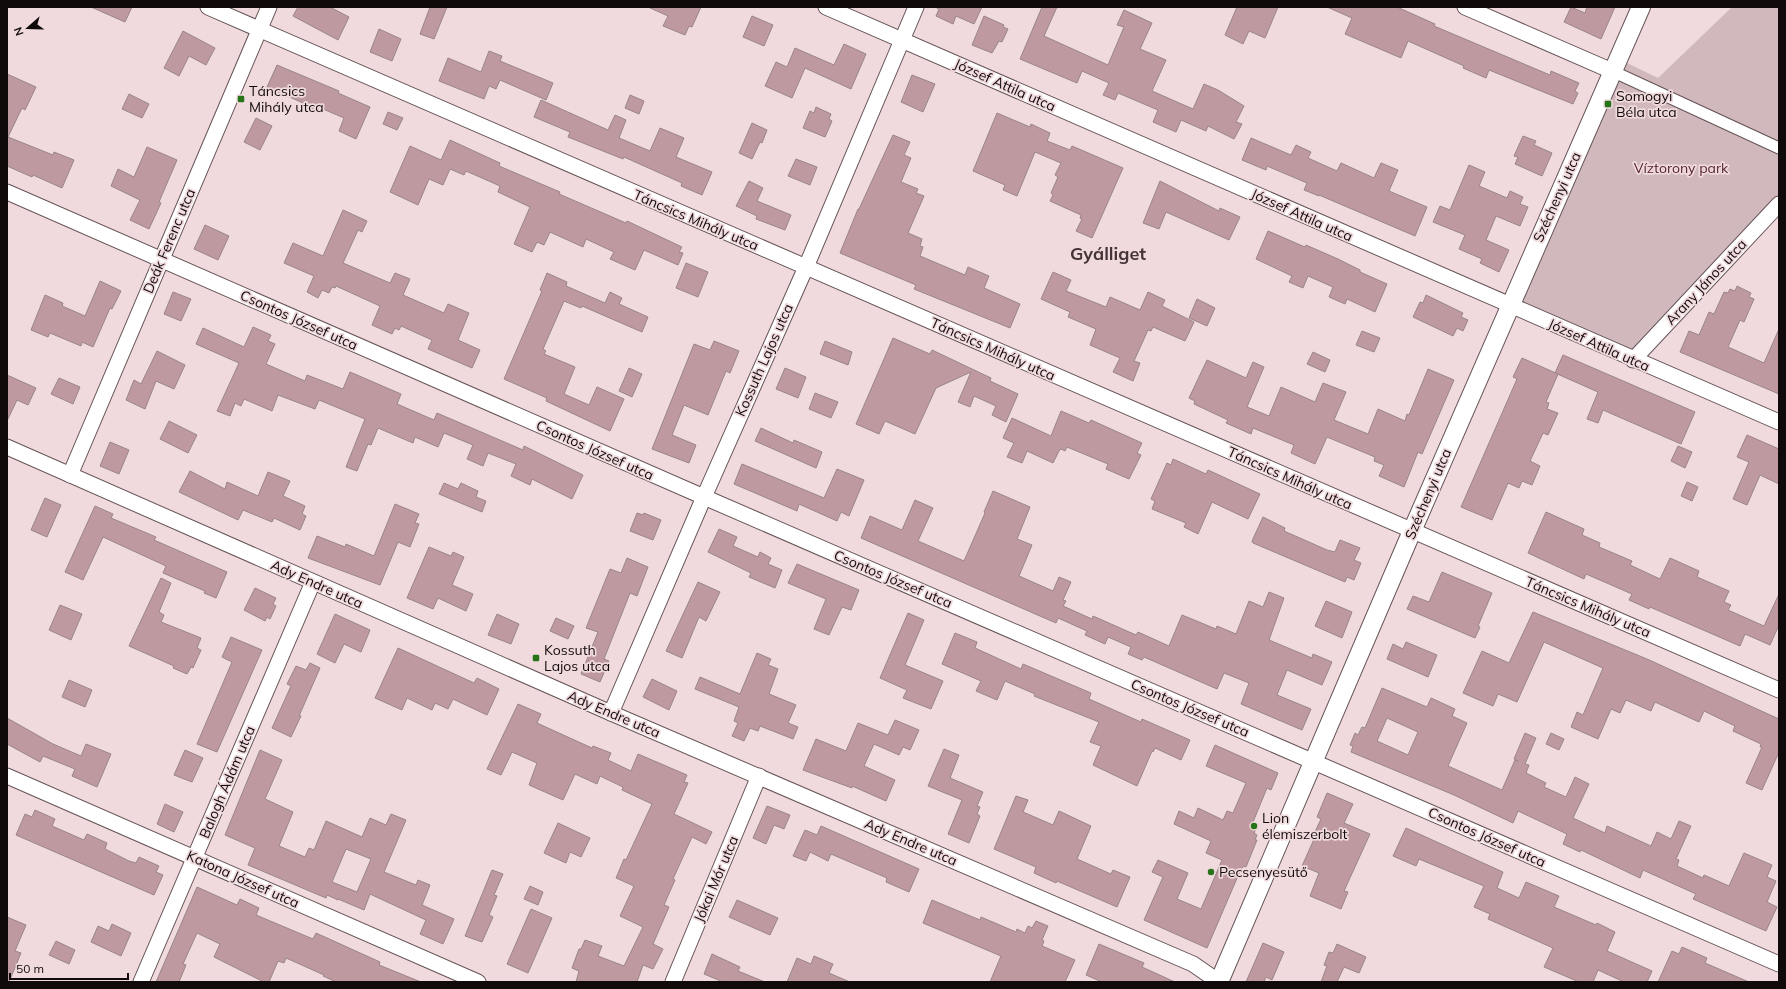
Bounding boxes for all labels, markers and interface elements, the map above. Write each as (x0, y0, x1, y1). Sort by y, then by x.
north arrow (8, 8, 48, 48)
text: N (11, 25, 27, 38)
street label: József Attila utca (951, 55, 1059, 115)
place label: Táncsics Mihály utca (249, 82, 324, 116)
place label: Somogyi Béla utca (1616, 87, 1677, 121)
marker: Táncsics Mihály utca (236, 94, 246, 104)
marker: Somogyi Béla utca (1603, 99, 1613, 109)
street label: Széchenyi utca (1529, 149, 1585, 245)
park label: Víztorony park (1634, 159, 1729, 177)
street label: Táncsics Mihály utca (631, 185, 761, 255)
street label: József Attila utca (1248, 185, 1356, 245)
street label: Deák Ferenc utca (139, 186, 199, 296)
street label: Arany János utca (1662, 235, 1750, 329)
district label: Gyálliget (1070, 242, 1146, 265)
street label: Csontos József utca (237, 286, 361, 354)
street label: Kossuth Lajos utca (731, 301, 797, 419)
street label: Táncsics Mihály utca (928, 313, 1058, 385)
street label: József Attila utca (1545, 315, 1653, 375)
street label: Csontos József utca (533, 416, 657, 484)
street label: Táncsics Mihály utca (1225, 442, 1355, 514)
street label: Széchenyi utca (1401, 446, 1455, 542)
street label: Csontos József utca (831, 546, 955, 612)
street label: Ady Endre utca (268, 556, 366, 612)
street label: Táncsics Mihály utca (1523, 572, 1653, 642)
place label: Kossuth Lajos utca (544, 641, 610, 675)
marker: Kossuth Lajos utca (531, 653, 541, 663)
street label: Csontos József utca (1128, 675, 1252, 741)
street label: Ady Endre utca (565, 686, 663, 742)
street label: Balogh Ádám utca (195, 723, 259, 841)
street label: Csontos József utca (1425, 803, 1549, 871)
place label: Lion élemiszerbolt (1262, 809, 1348, 843)
street label: Ady Endre utca (862, 814, 960, 870)
marker: Lion élemiszerbolt (1249, 821, 1259, 831)
street label: Jókai Mór utca (690, 833, 742, 925)
street label: Katona József utca (184, 846, 302, 912)
place label: Pecsenyesütő (1219, 863, 1308, 881)
marker: Pecsenyesütő (1206, 867, 1216, 877)
scale bar (10, 955, 128, 981)
text: 50 m (16, 961, 44, 976)

